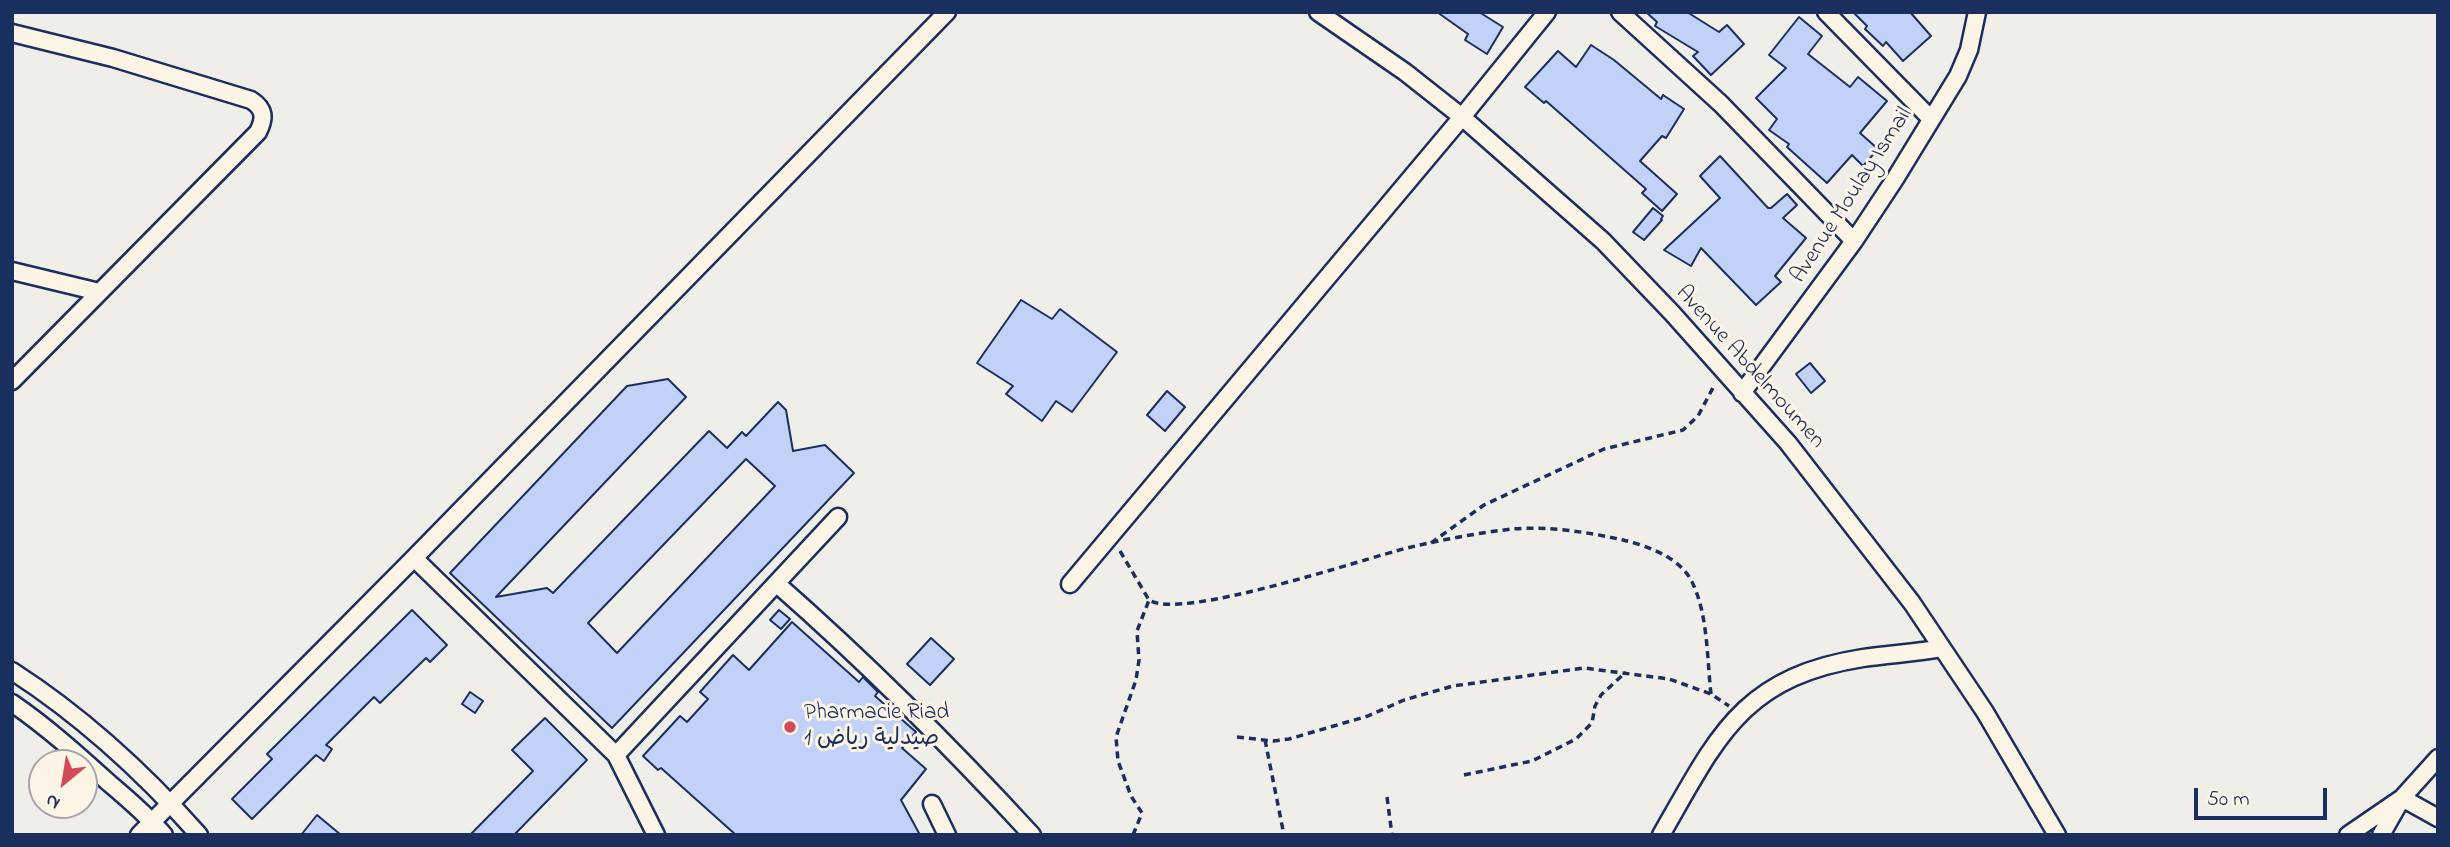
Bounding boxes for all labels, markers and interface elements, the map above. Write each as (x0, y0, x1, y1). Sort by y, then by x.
street label: Avenue Moulay Ismail (1786, 103, 1920, 289)
street label: Avenue Abdelmoumen (1668, 281, 1830, 455)
place label: Pharmacie Riad 1 صيدلية رياض (804, 700, 949, 754)
marker: Pharmacie Riad 1 صيدلية رياض (782, 719, 798, 735)
north arrow (28, 749, 98, 819)
scale bar (2198, 774, 2331, 818)
text: 50 m (2207, 785, 2250, 815)
text: N (41, 786, 66, 816)

